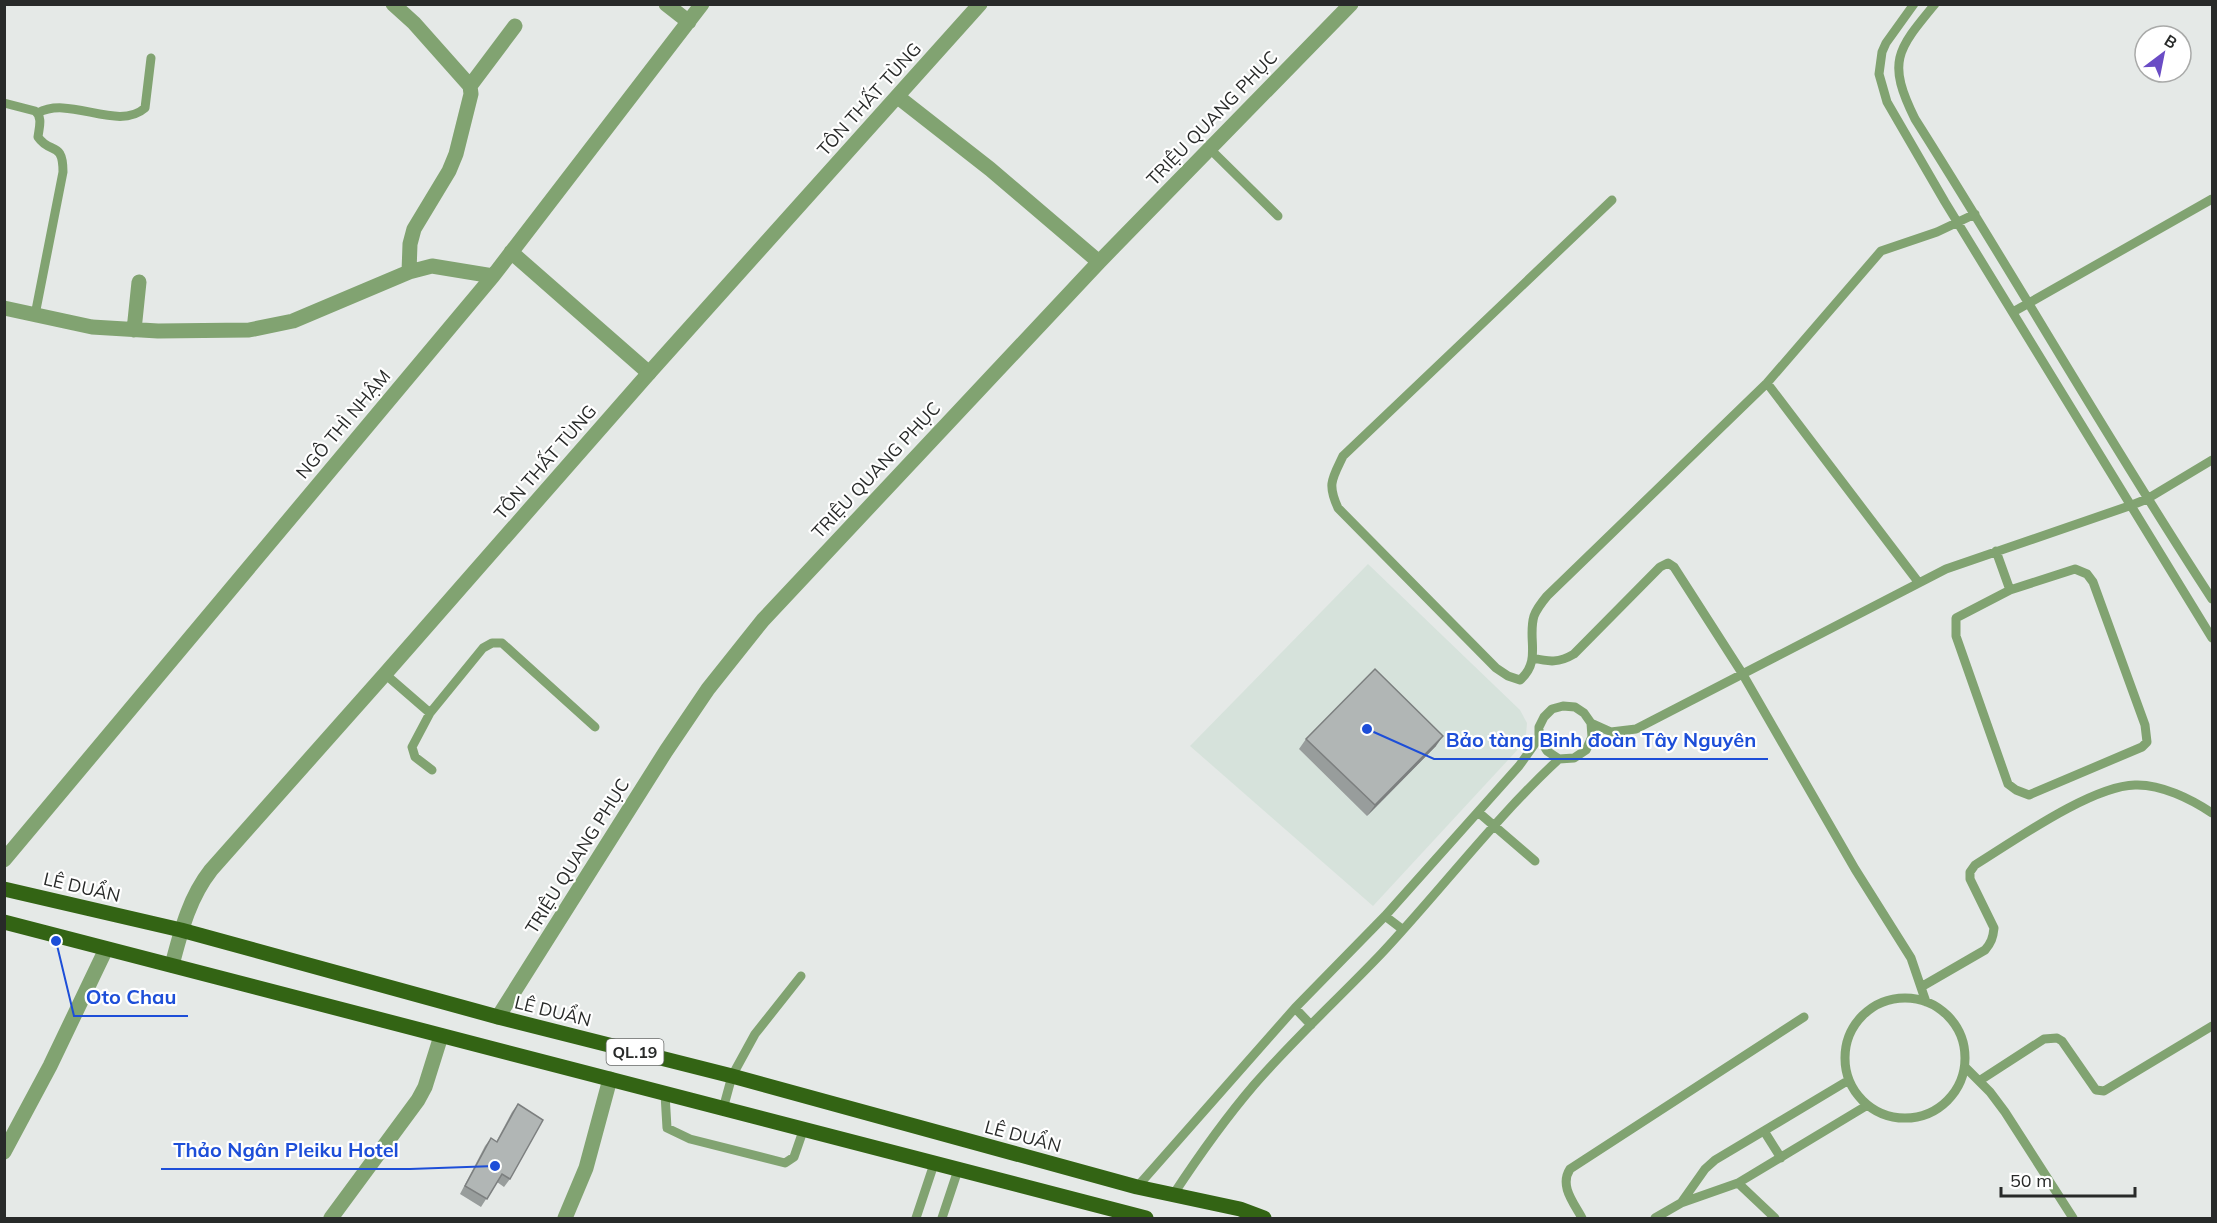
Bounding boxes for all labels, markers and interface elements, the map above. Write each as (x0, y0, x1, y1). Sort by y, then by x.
north arrow (2133, 24, 2193, 84)
text: B (2161, 30, 2181, 53)
street label: TÔN THẤT TÙNG (812, 37, 926, 161)
street label: TRIỆU QUANG PHỤC (1142, 46, 1282, 190)
street label: NGÔ THÌ NHẬM (291, 365, 395, 483)
street label: TRIỆU QUANG PHỤC (807, 397, 945, 543)
street label: TÔN THẤT TÙNG (489, 400, 601, 524)
callout: Bảo tàng Binh đoàn Tây Nguyên (1434, 721, 1768, 759)
text: Bảo tàng Binh đoàn Tây Nguyên (1446, 727, 1756, 752)
street label: TRIỆU QUANG PHỤC (520, 774, 634, 938)
street label: LÊ DUẨN (41, 867, 123, 907)
callout: Oto Chau (74, 978, 188, 1016)
text: Oto Chau (86, 984, 176, 1009)
street label: LÊ DUẨN (512, 990, 594, 1032)
road number: QL.19 (606, 1039, 664, 1065)
street label: LÊ DUẨN (982, 1115, 1064, 1157)
callout: Thảo Ngân Pleiku Hotel (161, 1131, 410, 1169)
text: Thảo Ngân Pleiku Hotel (173, 1137, 399, 1162)
scale bar (2001, 1160, 2134, 1198)
text: 50 m (2010, 1169, 2052, 1192)

